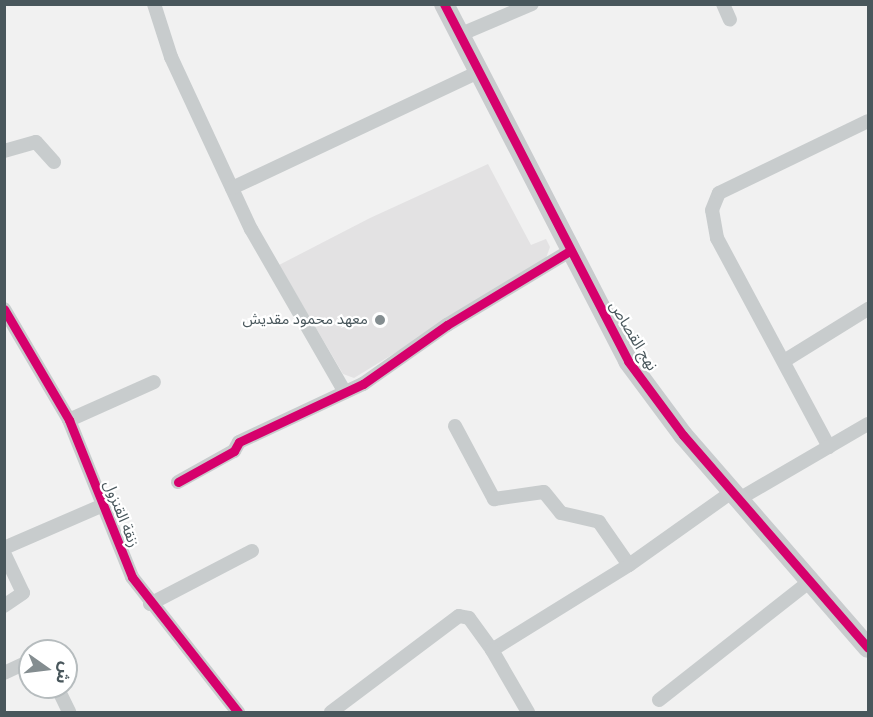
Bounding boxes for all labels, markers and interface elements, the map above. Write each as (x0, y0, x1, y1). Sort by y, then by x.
street label: نهج القصاص (605, 298, 661, 374)
place label: معهد محمود مقديش (243, 311, 368, 329)
marker: معهد محمود مقديش (373, 313, 387, 327)
street label: زنقة القنزول (99, 478, 143, 550)
north arrow (18, 639, 78, 699)
text: ش (52, 660, 76, 686)

